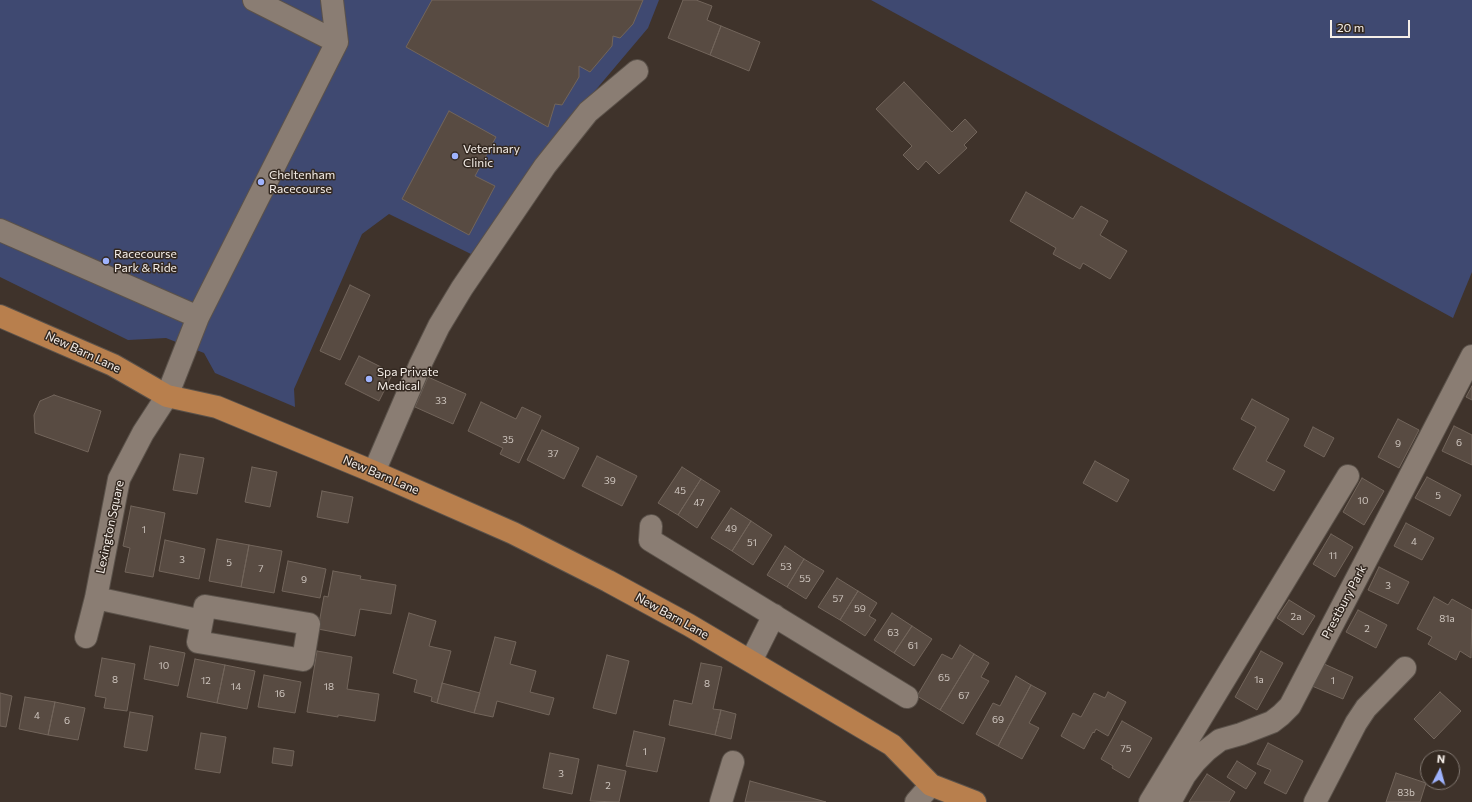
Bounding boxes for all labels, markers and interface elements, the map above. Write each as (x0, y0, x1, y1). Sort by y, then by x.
scale bar (1332, 12, 1412, 38)
text: 20 m (1337, 20, 1364, 34)
place label: Veterinary Clinic (463, 142, 520, 170)
marker: Veterinary Clinic (450, 151, 460, 161)
place label: Cheltenham Racecourse (269, 168, 335, 196)
marker: Cheltenham Racecourse (256, 177, 266, 187)
place label: Racecourse Park & Ride (114, 247, 177, 275)
marker: Racecourse Park & Ride (101, 256, 111, 266)
street label: New Barn Lane (43, 328, 123, 376)
place label: Spa Private Medical (377, 365, 439, 393)
marker: Spa Private Medical (364, 374, 374, 384)
house number: 33 (435, 395, 447, 407)
house number: 35 (502, 434, 514, 446)
house number: 6 (1456, 437, 1462, 449)
house number: 9 (1395, 438, 1401, 450)
house number: 37 (548, 448, 558, 460)
street label: New Barn Lane (341, 452, 421, 498)
house number: 39 (604, 475, 616, 487)
street label: Lexington Square (93, 479, 127, 575)
house number: 45 (674, 485, 686, 497)
house number: 5 (1435, 490, 1441, 502)
house number: 10 (1358, 495, 1368, 507)
house number: 47 (693, 497, 705, 509)
house number: 49 (725, 523, 737, 535)
house number: 1 (142, 524, 146, 536)
house number: 4 (1411, 536, 1417, 548)
house number: 51 (747, 537, 757, 549)
house number: 11 (1329, 550, 1337, 562)
house number: 3 (179, 554, 185, 566)
house number: 5 (226, 557, 232, 569)
house number: 53 (780, 561, 792, 573)
house number: 7 (258, 563, 264, 575)
street label: Prestbury Park (1319, 563, 1369, 641)
house number: 55 (799, 573, 811, 585)
house number: 9 (301, 574, 307, 586)
house number: 3 (1385, 580, 1391, 592)
street label: New Barn Lane (633, 590, 711, 642)
house number: 57 (832, 593, 844, 605)
house number: 59 (854, 603, 866, 615)
house number: 2a (1291, 611, 1301, 623)
house number: 81a (1439, 613, 1455, 625)
house number: 2 (1364, 623, 1370, 635)
house number: 63 (887, 627, 899, 639)
house number: 61 (908, 640, 918, 652)
house number: 10 (159, 660, 169, 672)
house number: 65 (938, 672, 950, 684)
house number: 8 (112, 674, 118, 686)
house number: 1a (1254, 674, 1264, 686)
house number: 12 (201, 675, 211, 687)
house number: 1 (1331, 675, 1335, 687)
house number: 8 (704, 678, 710, 690)
house number: 14 (231, 681, 241, 693)
house number: 18 (324, 681, 334, 693)
house number: 16 (275, 688, 285, 700)
house number: 67 (958, 690, 970, 702)
house number: 4 (34, 710, 40, 722)
house number: 69 (992, 714, 1004, 726)
house number: 6 (64, 715, 70, 727)
house number: 75 (1121, 743, 1131, 755)
house number: 1 (643, 746, 647, 758)
north arrow (1420, 750, 1460, 790)
text: N (1436, 752, 1446, 765)
house number: 3 (558, 768, 564, 780)
house number: 2 (605, 780, 611, 792)
house number: 83b (1397, 787, 1415, 799)

